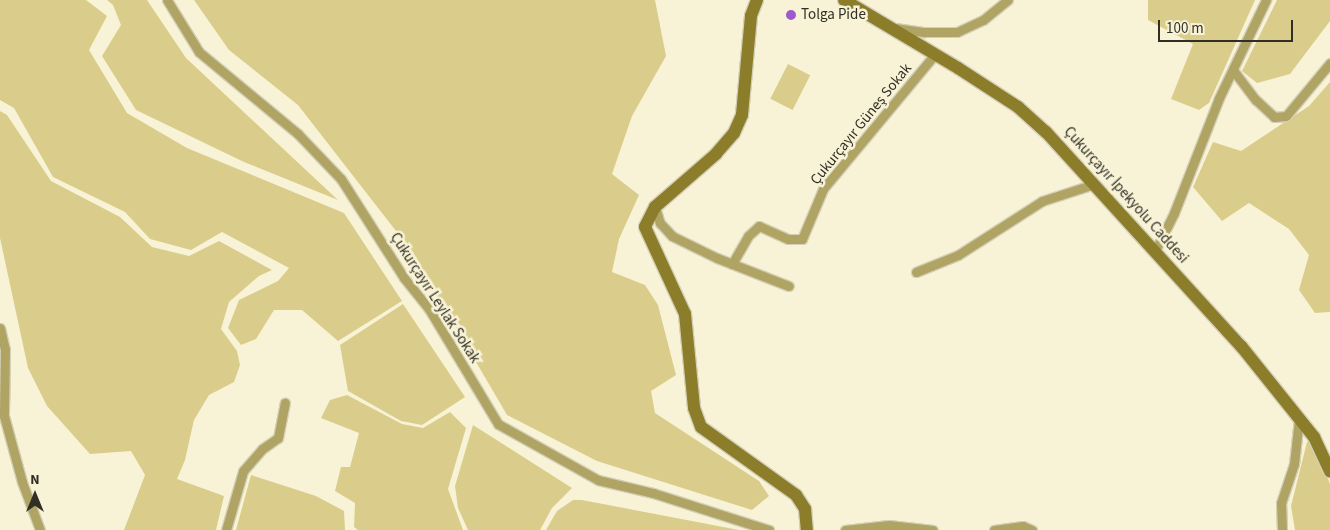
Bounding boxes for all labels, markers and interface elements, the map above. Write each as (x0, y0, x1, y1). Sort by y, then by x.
place label: Tolga Pide (801, 6, 866, 24)
marker: Tolga Pide (785, 9, 797, 21)
scale bar (1160, 10, 1295, 42)
text: 100 m (1166, 18, 1204, 39)
street label: Çukurçayır Güneş Sokak (807, 60, 915, 188)
street label: Çukurçayır İpekyolu Caddesi (1060, 123, 1192, 267)
street label: Çukurçayır Leylak Sokak (386, 229, 484, 367)
north arrow (10, 470, 60, 520)
text: N (30, 470, 40, 490)

